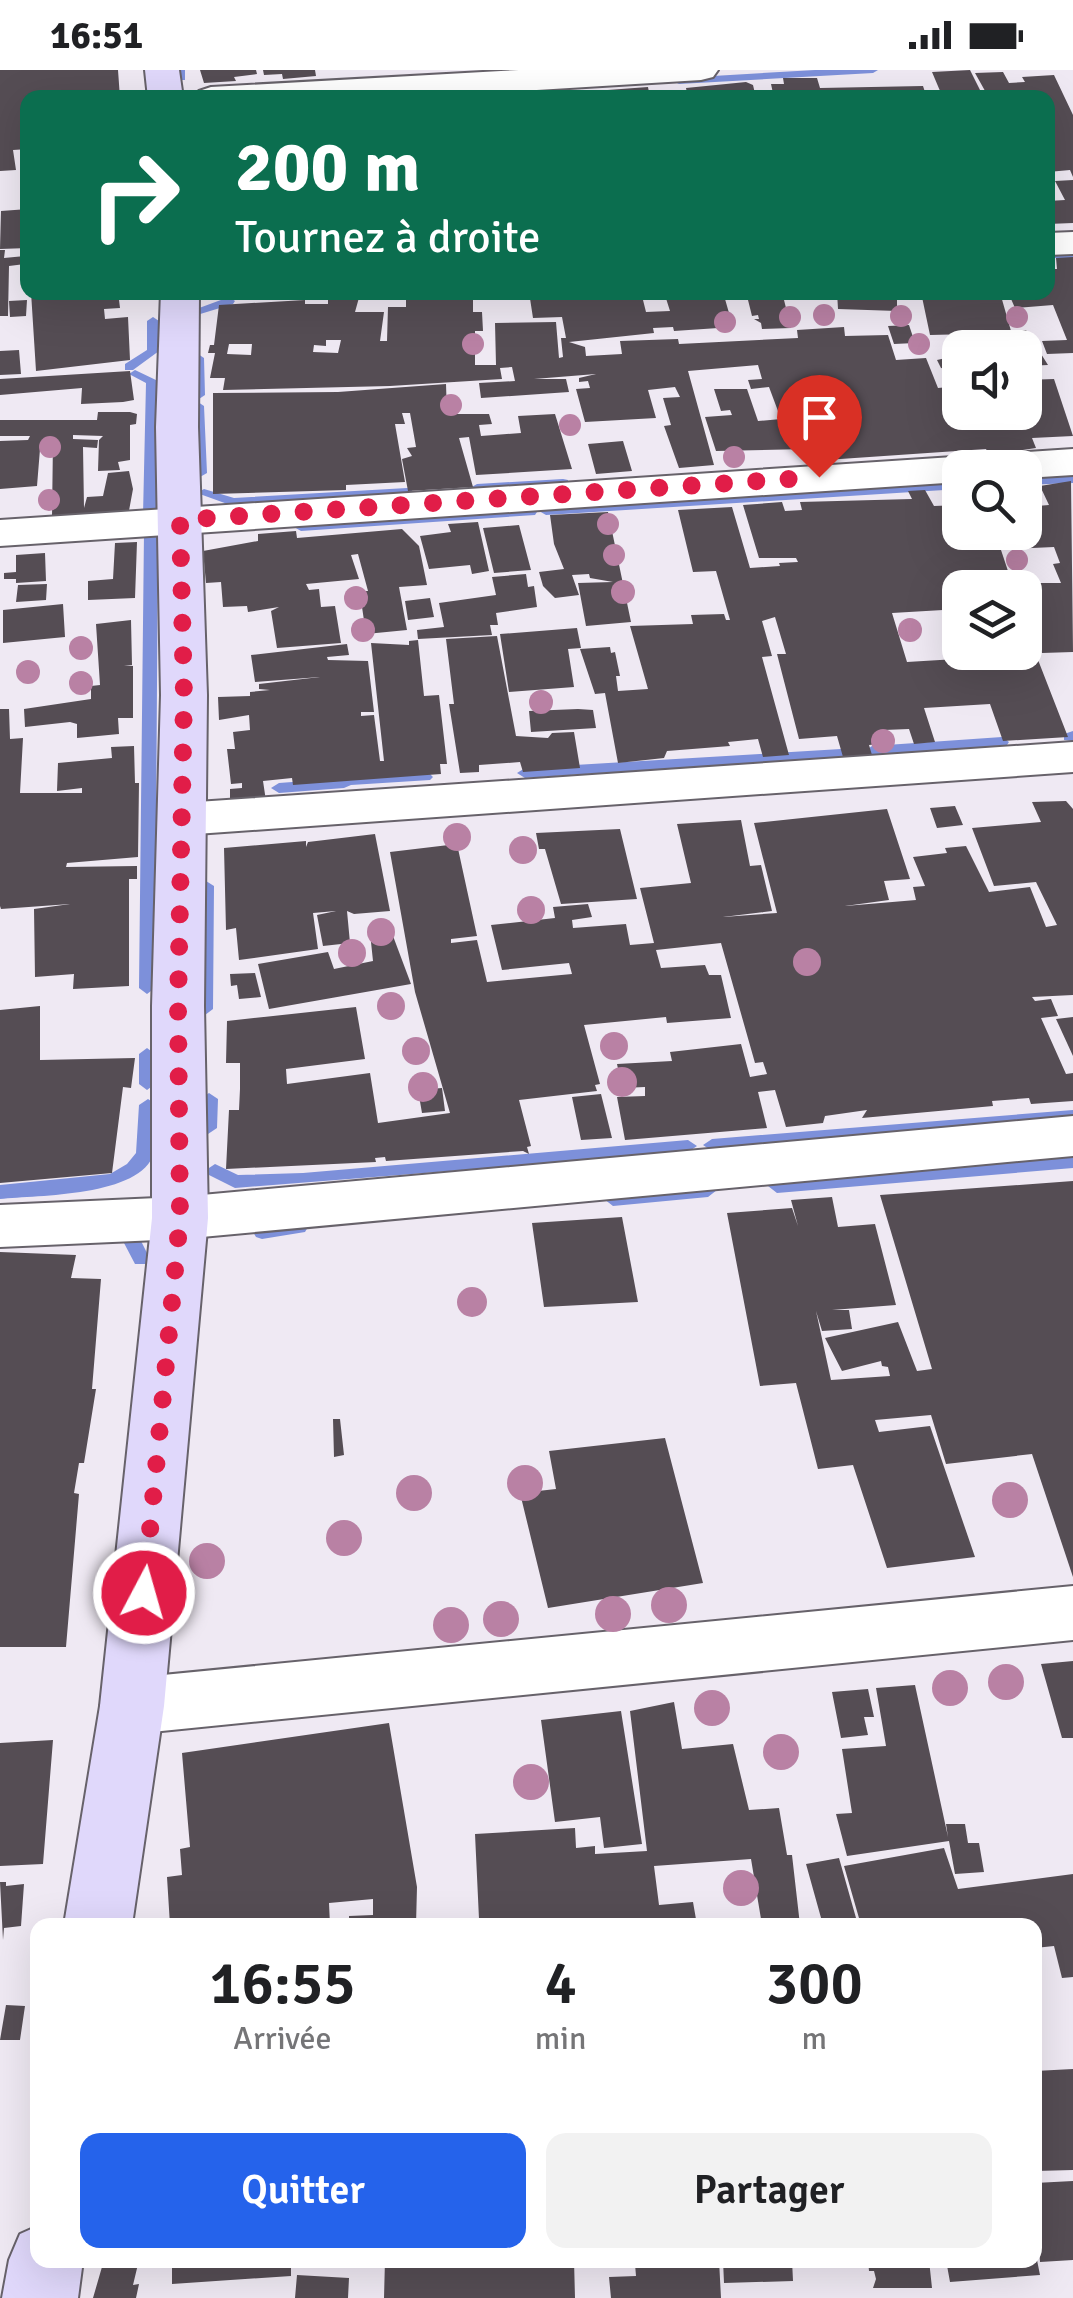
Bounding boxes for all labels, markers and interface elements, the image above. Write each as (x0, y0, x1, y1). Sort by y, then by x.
text: 16:51 (50, 12, 143, 59)
text: 200 m (235, 124, 420, 210)
icon: right (70, 130, 200, 260)
text: Tournez à droite (235, 210, 541, 265)
map controls (942, 330, 1042, 670)
button: sound (942, 330, 1042, 430)
pin (777, 375, 862, 478)
icon: arrive (792, 390, 847, 445)
button: search (942, 450, 1042, 550)
button: layers (942, 570, 1042, 670)
position arrow (92, 1541, 196, 1645)
text: 16:55 (209, 1947, 356, 2021)
text: 4 (544, 1947, 577, 2021)
text: 300 (766, 1947, 863, 2021)
text: Arrivée (233, 2019, 332, 2058)
text: min (535, 2019, 586, 2058)
text: m (801, 2019, 827, 2058)
button: Quitter (80, 2133, 526, 2248)
button: Partager (546, 2133, 992, 2248)

